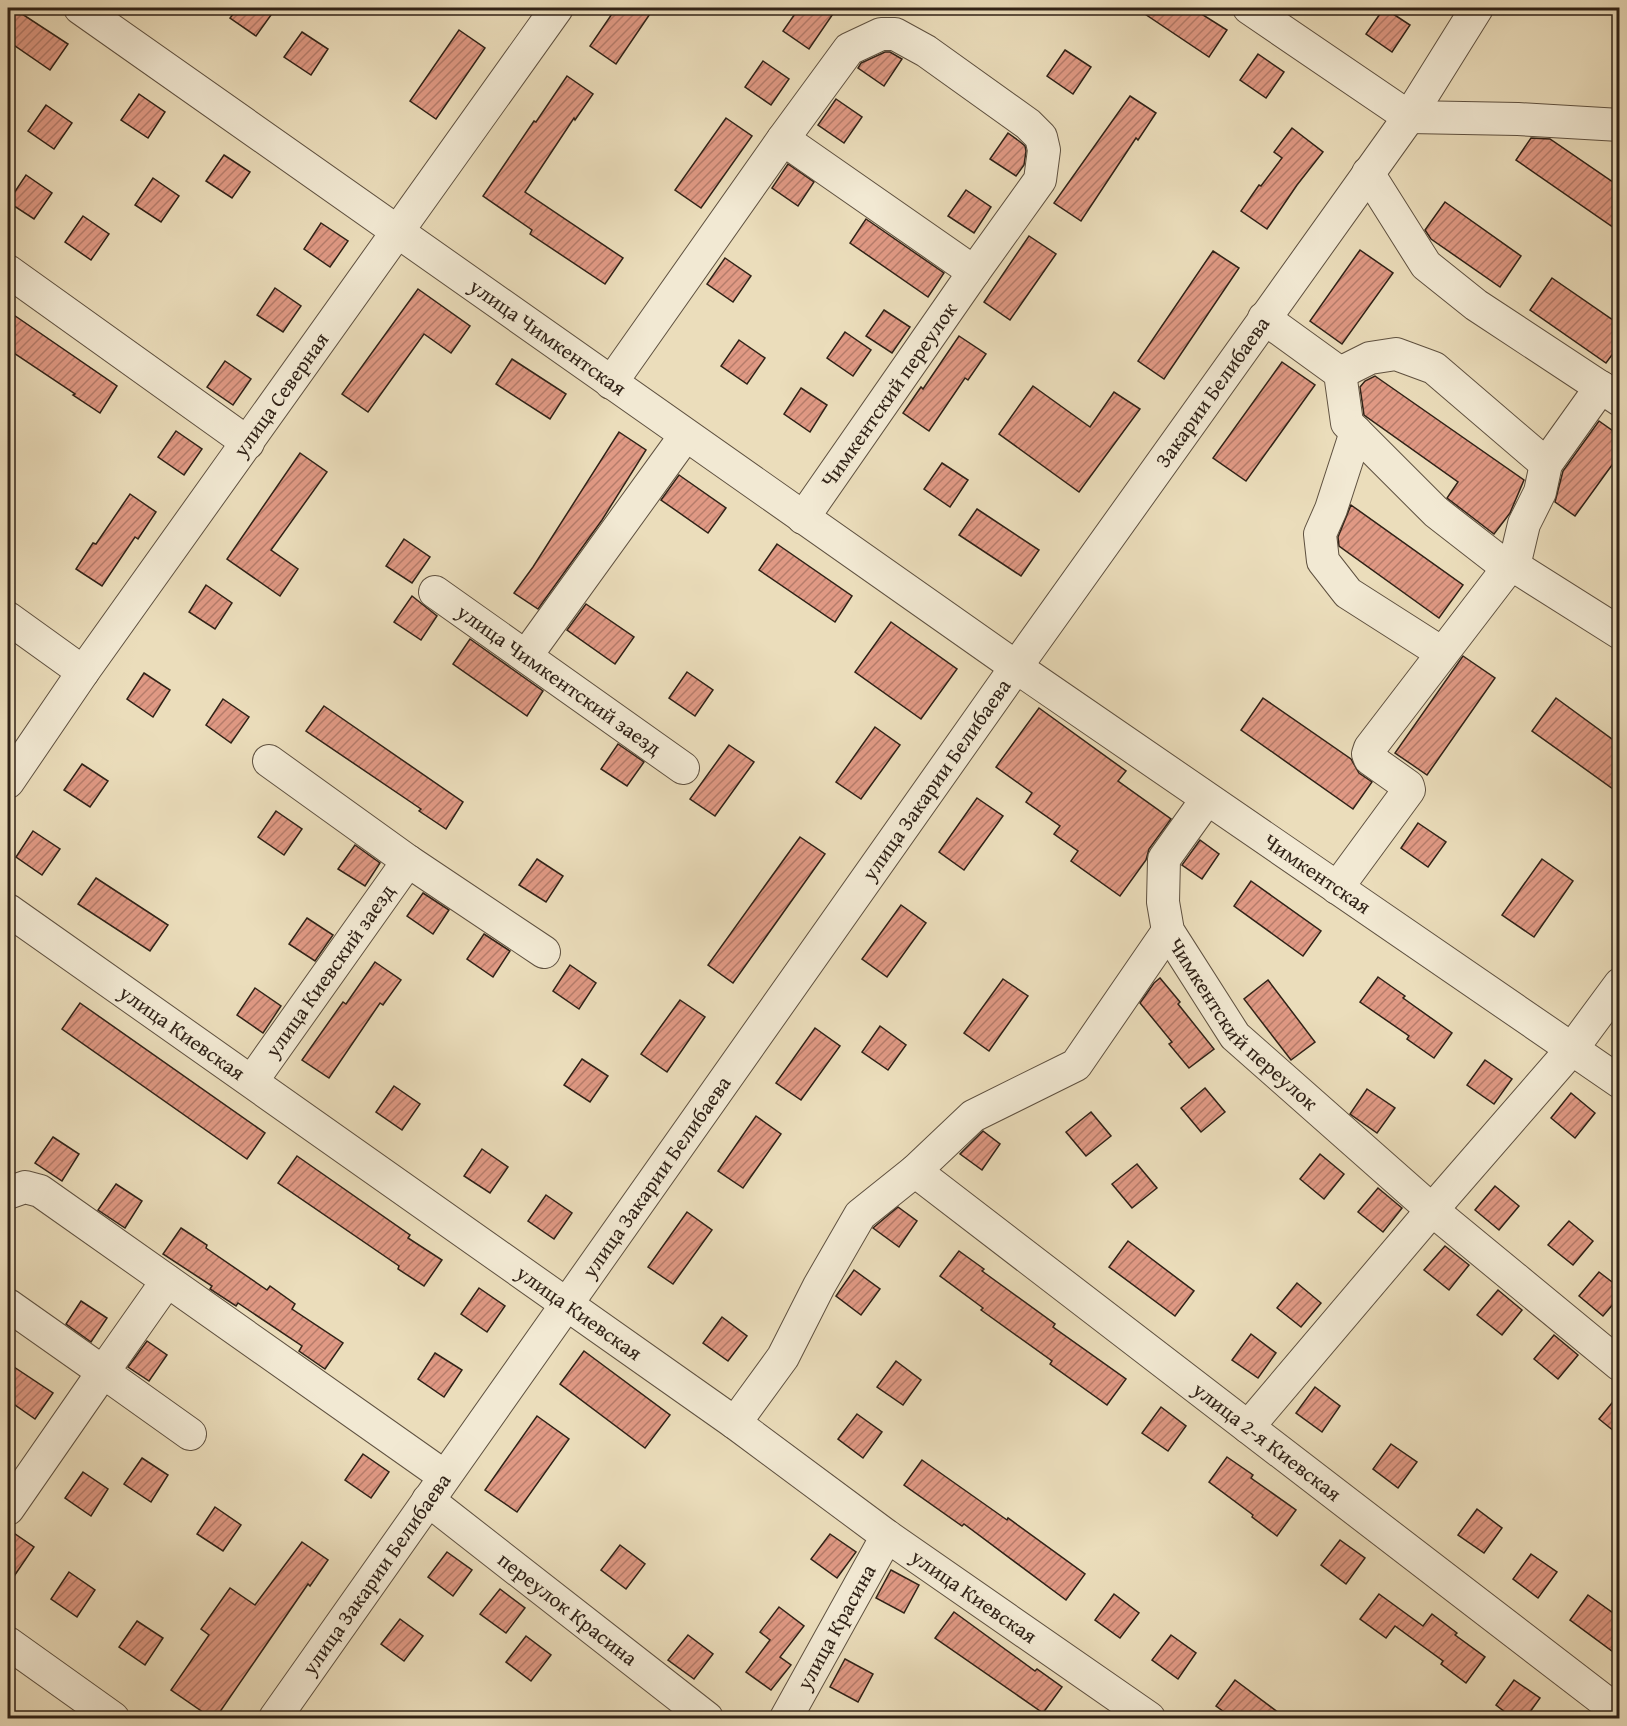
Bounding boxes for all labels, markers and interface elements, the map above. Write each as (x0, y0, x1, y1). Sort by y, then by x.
street label: улица Чимкентская (462, 270, 633, 403)
street label: Чимкентский переулок (813, 296, 964, 494)
street label: Закарии Белибаева (1147, 310, 1277, 474)
street label: улица Северная (225, 325, 336, 464)
street label: улица Чимкентский заезд (450, 596, 668, 763)
street label: улица Закарии Белибаева (853, 672, 1018, 888)
street label: Чимкентская (1257, 825, 1378, 922)
street label: улица Киевский заезд (257, 877, 402, 1065)
street label: Чимкентский переулок (1161, 931, 1325, 1118)
street label: улица Киевская (112, 977, 252, 1088)
street label: улица Закарии Белибаева (573, 1069, 738, 1285)
street label: улица Киевская (509, 1257, 649, 1368)
street label: улица 2-я Киевская (1186, 1373, 1349, 1509)
street label: улица Закарии Белибаева (293, 1467, 458, 1682)
street label: улица Киевская (904, 1540, 1044, 1651)
street label: переулок Красина (491, 1544, 644, 1673)
street label: улица Красина (788, 1558, 883, 1696)

